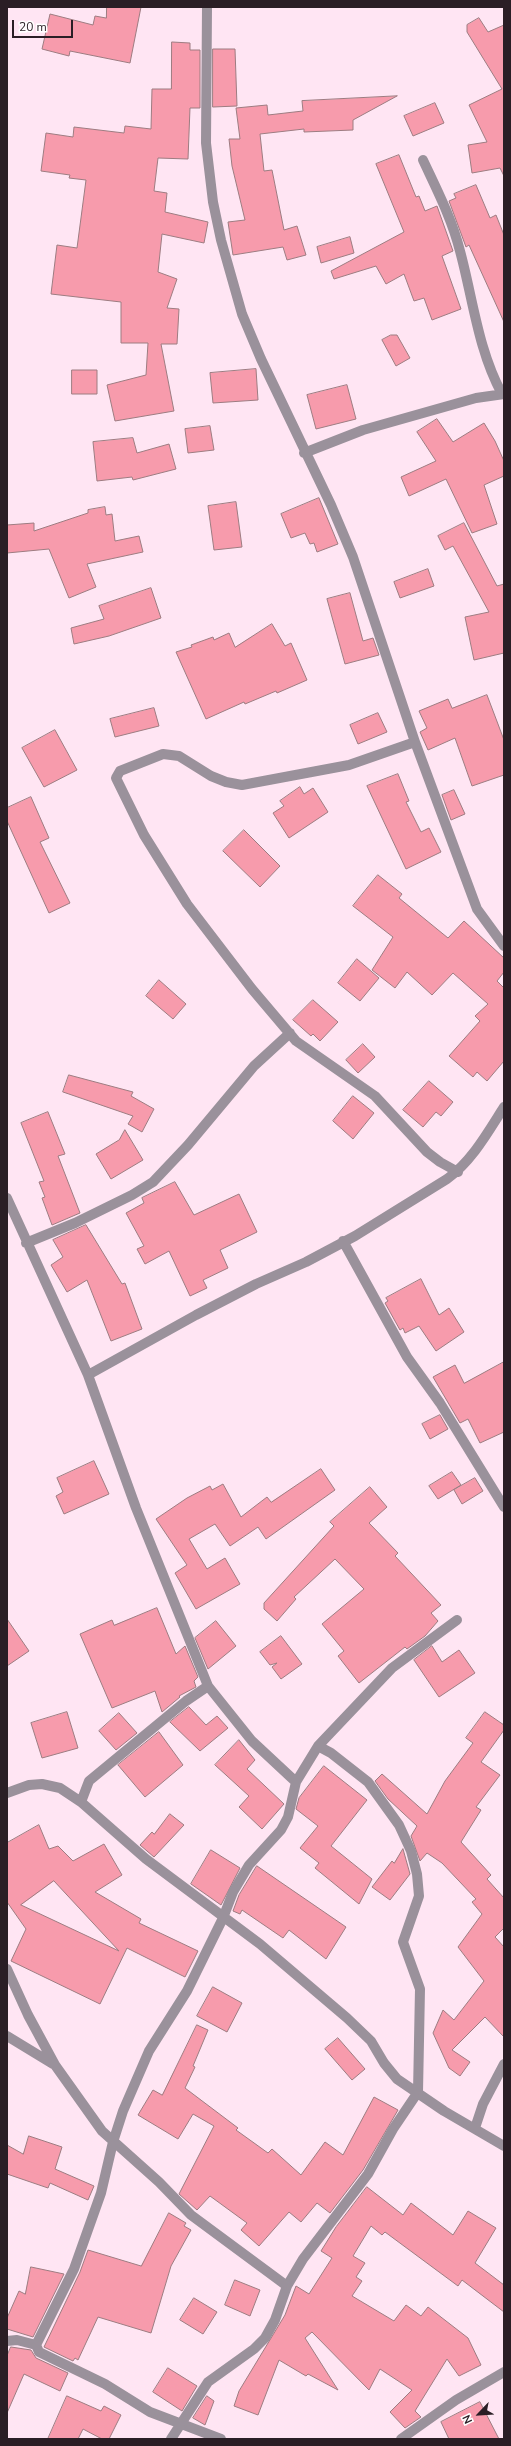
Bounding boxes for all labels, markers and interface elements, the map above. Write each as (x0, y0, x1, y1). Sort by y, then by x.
scale bar (14, 12, 75, 38)
text: 20 m (19, 19, 47, 35)
north arrow (459, 2394, 499, 2434)
text: N (459, 2412, 476, 2426)

